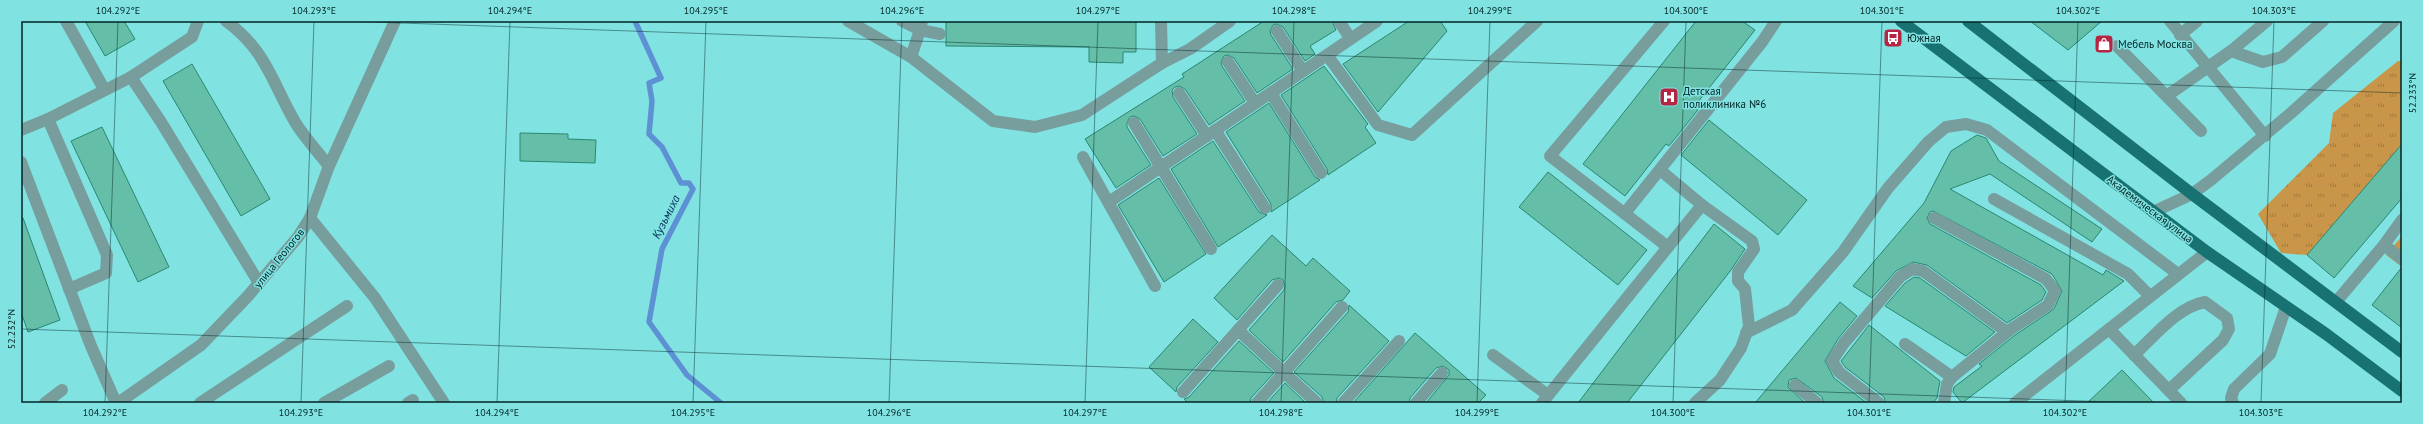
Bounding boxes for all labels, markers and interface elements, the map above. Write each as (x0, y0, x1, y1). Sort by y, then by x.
text: 104.292°E (96, 4, 140, 17)
text: 104.293°E (292, 4, 336, 17)
text: 104.294°E (488, 4, 532, 17)
text: 104.295°E (684, 4, 728, 17)
text: 104.296°E (880, 4, 924, 17)
text: 104.297°E (1076, 4, 1120, 17)
text: 104.298°E (1272, 4, 1316, 17)
text: 104.299°E (1468, 4, 1512, 17)
text: 104.300°E (1664, 4, 1708, 17)
text: 104.301°E (1860, 4, 1904, 17)
text: 104.302°E (2056, 4, 2100, 17)
text: 104.303°E (2252, 4, 2296, 17)
bus stop icon: Южная (1882, 27, 1904, 49)
place label: Южная (1907, 31, 1941, 45)
shop icon: Мебель Москва (2093, 33, 2115, 55)
place label: Мебель Москва (2118, 37, 2192, 51)
text: 52.233°N (2406, 73, 2419, 113)
place label: Детская поликлиника №6 (1683, 84, 1766, 111)
hospital icon: Детская поликлиника №6 (1658, 86, 1680, 108)
street label: Академическая улица (2104, 172, 2196, 246)
water label: Кузьмиха (648, 192, 683, 241)
street label: улица Геологов (251, 225, 307, 291)
text: 52.232°N (5, 309, 18, 349)
text: 104.292°E (83, 406, 127, 419)
text: 104.293°E (279, 406, 323, 419)
text: 104.294°E (475, 406, 519, 419)
text: 104.295°E (671, 406, 715, 419)
text: 104.296°E (867, 406, 911, 419)
text: 104.297°E (1063, 406, 1107, 419)
text: 104.298°E (1259, 406, 1303, 419)
text: 104.299°E (1455, 406, 1499, 419)
text: 104.300°E (1651, 406, 1695, 419)
text: 104.301°E (1847, 406, 1891, 419)
text: 104.302°E (2043, 406, 2087, 419)
text: 104.303°E (2239, 406, 2283, 419)

